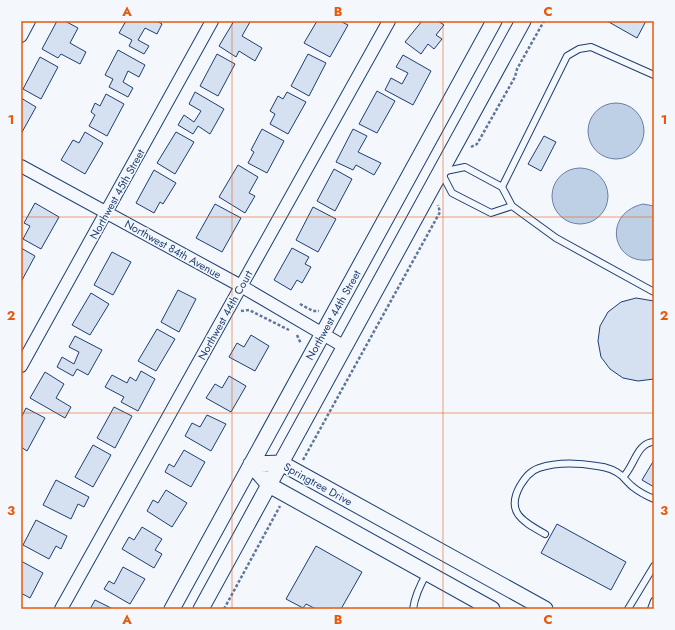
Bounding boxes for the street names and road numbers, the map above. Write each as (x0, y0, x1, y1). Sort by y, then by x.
street label: Northwest 45th Street (86, 146, 149, 242)
street label: Northwest 84th Avenue (122, 216, 225, 282)
street label: Northwest 44th Court (194, 267, 256, 363)
street label: Northwest 44th Street (302, 267, 365, 363)
street label: Springtree Drive (281, 459, 356, 510)

